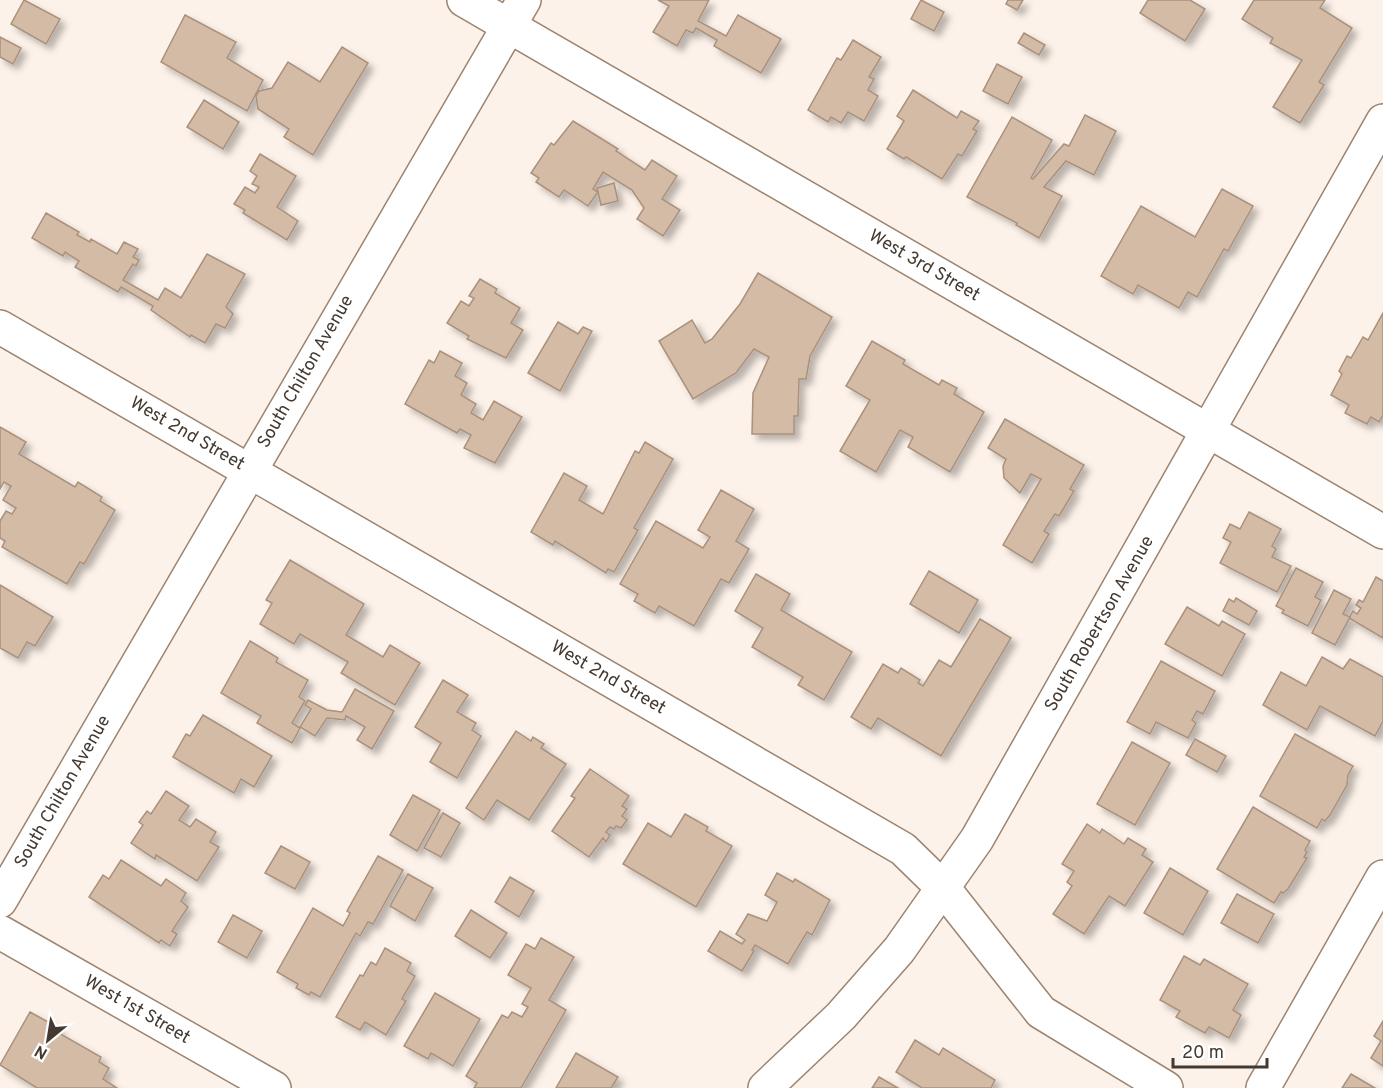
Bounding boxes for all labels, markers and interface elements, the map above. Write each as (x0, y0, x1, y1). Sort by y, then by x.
street label: West 3rd Street (864, 225, 984, 307)
street label: South Chilton Avenue (253, 291, 359, 453)
street label: West 2nd Street (125, 392, 249, 476)
street label: South Robertson Avenue (1040, 532, 1160, 716)
street label: West 2nd Street (546, 636, 670, 720)
street label: South Chilton Avenue (10, 711, 116, 873)
street label: West 1st Street (80, 970, 194, 1050)
north arrow (18, 1010, 78, 1070)
scale bar (1173, 1031, 1268, 1069)
text: N (32, 1040, 51, 1063)
text: 20 m (1182, 1042, 1224, 1065)

